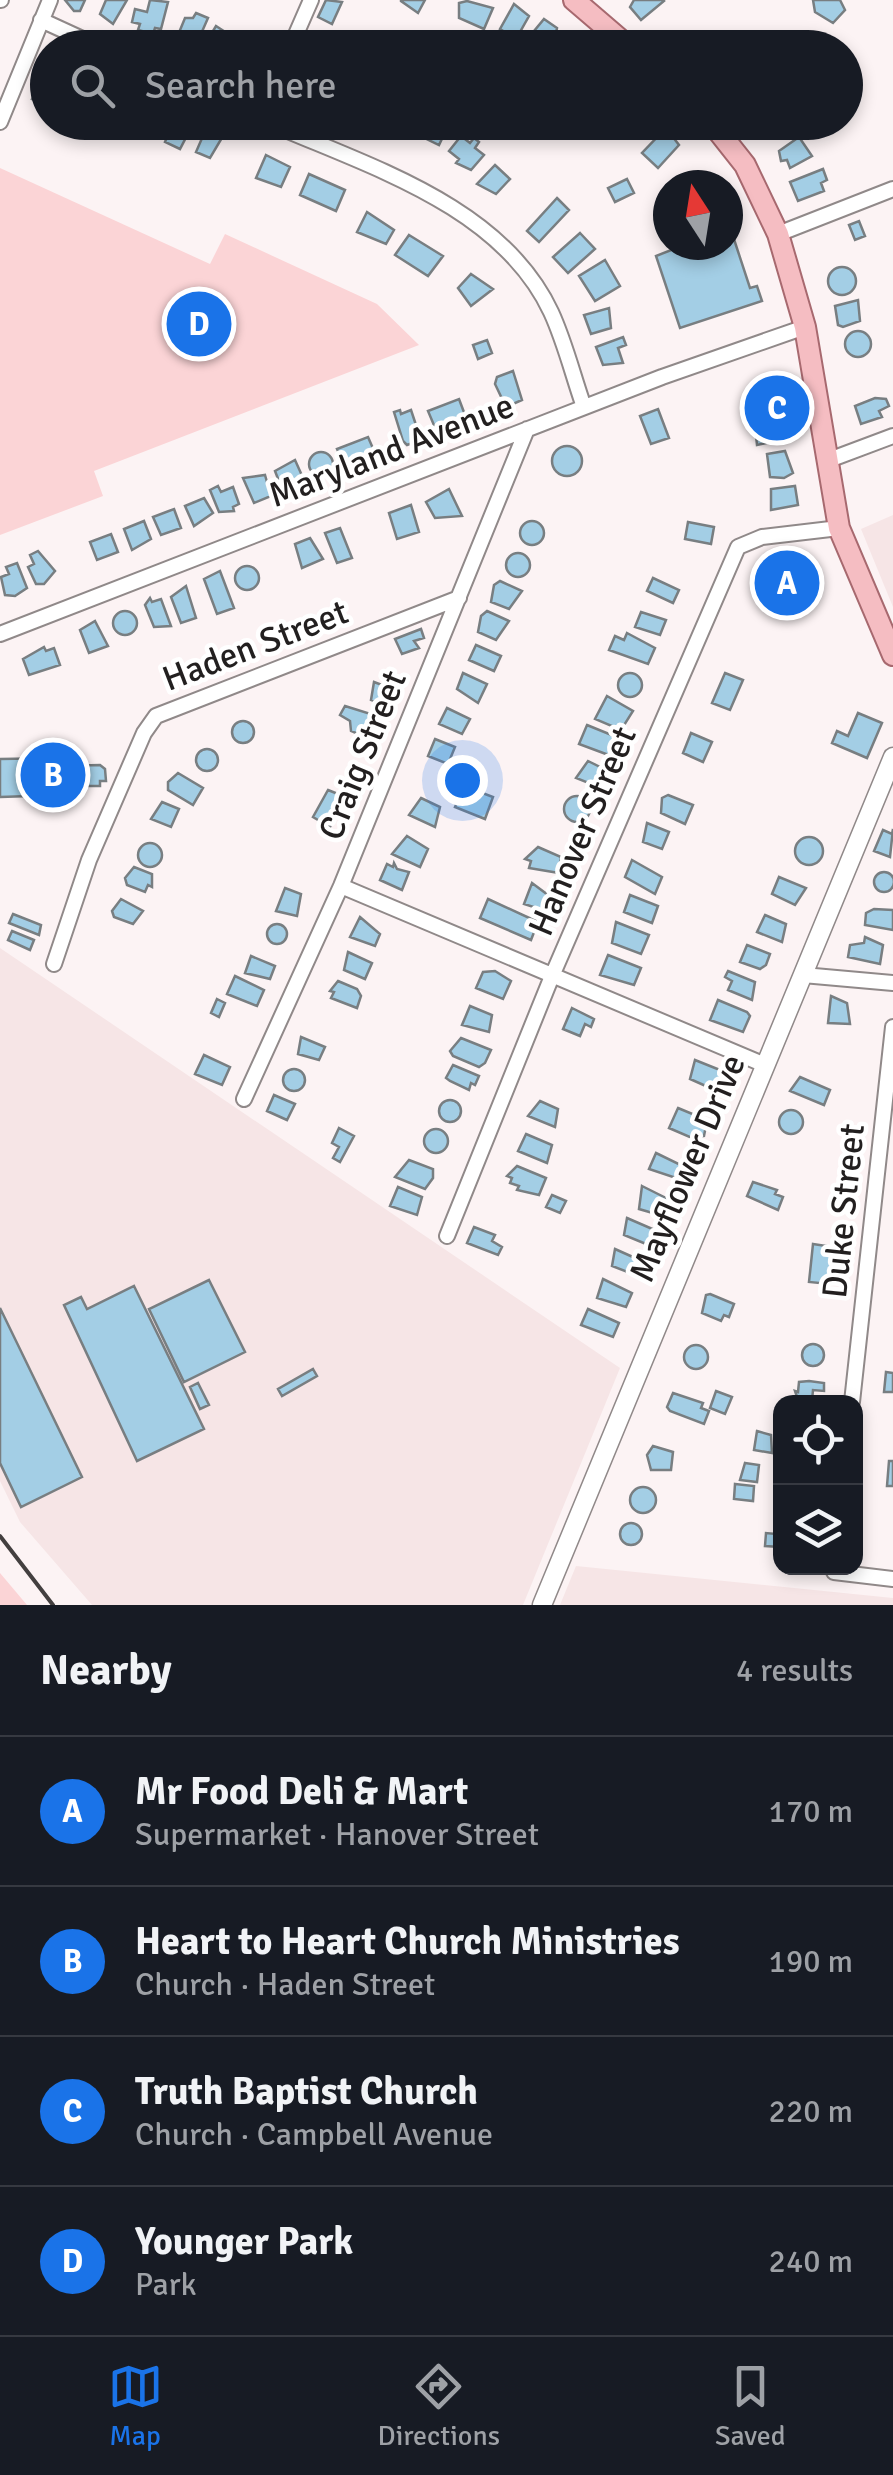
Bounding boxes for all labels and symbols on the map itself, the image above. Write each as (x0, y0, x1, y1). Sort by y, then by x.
north arrow (653, 170, 743, 260)
pin: D (166, 286, 232, 362)
pin: C (744, 370, 810, 446)
street label: Maryland Avenue (263, 384, 520, 517)
pin: A (754, 546, 820, 620)
street label: Haden Street (156, 590, 354, 701)
street label: Craig Street (309, 664, 416, 846)
street label: Hanover Street (519, 720, 646, 942)
pin: B (20, 738, 86, 812)
your location (437, 755, 488, 806)
street label: Mayflower Drive (620, 1048, 755, 1288)
street label: Duke Street (813, 1122, 874, 1300)

